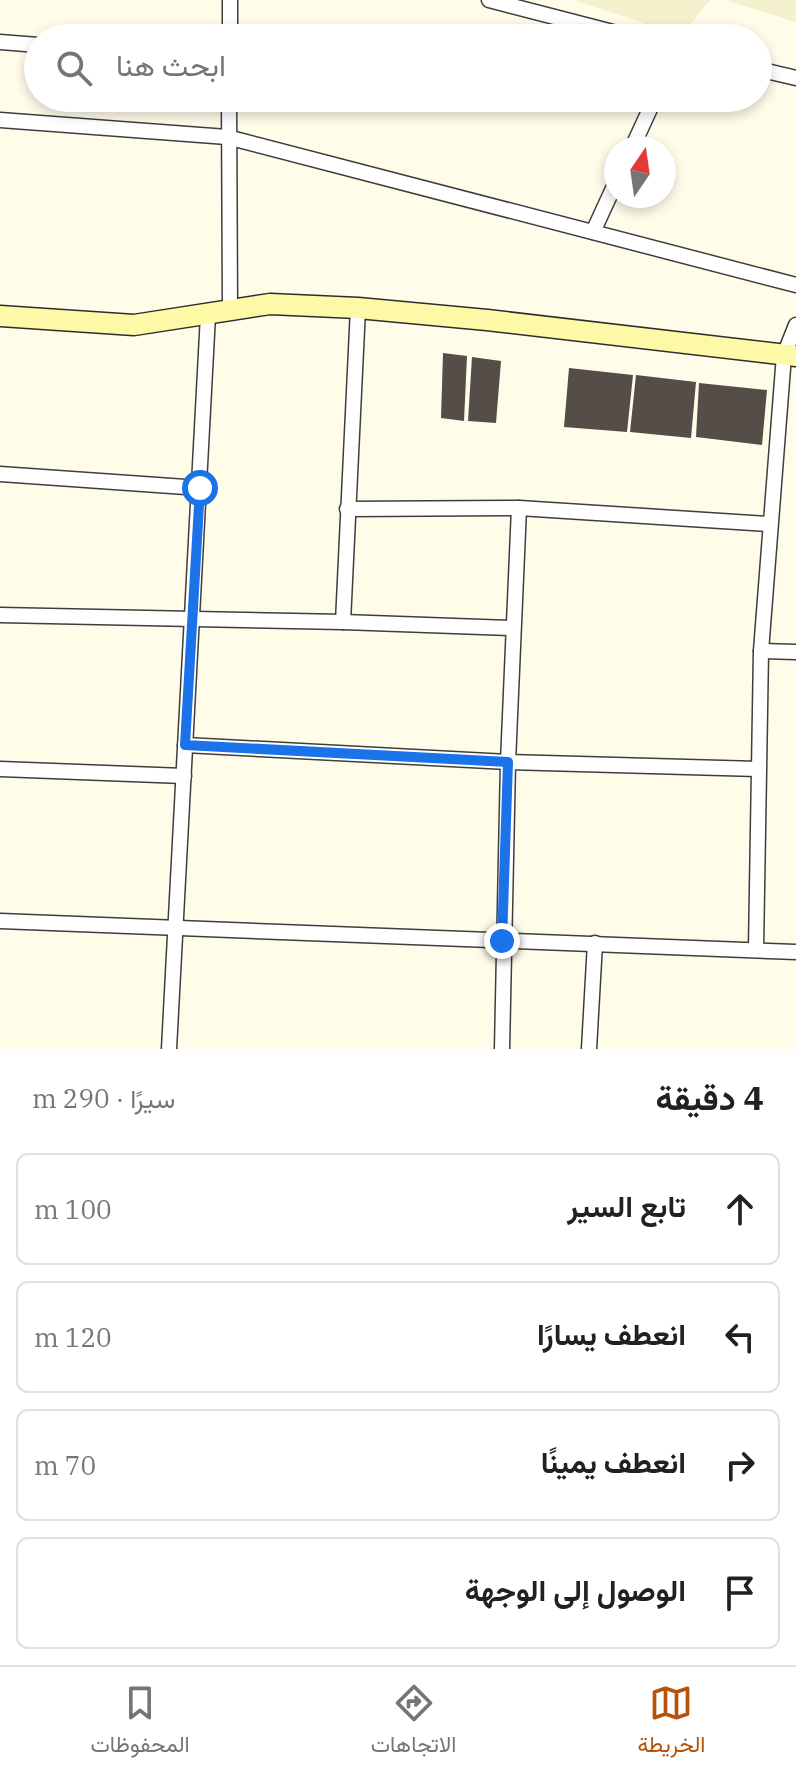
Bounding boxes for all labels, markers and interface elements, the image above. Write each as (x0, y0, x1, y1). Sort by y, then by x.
search box (24, 24, 772, 112)
text: ابحث هنا (116, 45, 226, 84)
icon: search (52, 46, 96, 90)
north arrow (604, 136, 676, 208)
route start (182, 470, 218, 506)
route end (484, 923, 520, 959)
text: 4 دقيقة (656, 1075, 764, 1119)
text: سيرًا · 290 m (32, 1081, 175, 1115)
text: تابع السير (567, 1186, 686, 1225)
icon: ahead (718, 1187, 762, 1231)
text: 100 m (34, 1192, 112, 1226)
text: انعطف يسارًا (537, 1314, 686, 1353)
icon: left (718, 1315, 762, 1359)
text: 120 m (34, 1320, 112, 1354)
text: انعطف يمينًا (541, 1442, 686, 1481)
icon: right (718, 1443, 762, 1487)
text: 70 m (34, 1448, 96, 1482)
text: الوصول إلى الوجهة (465, 1570, 686, 1609)
icon: arrive (718, 1571, 762, 1615)
tab: المحفوظات (91, 1681, 190, 1764)
tab: الاتجاهات (371, 1681, 456, 1764)
tab: الخريطة (637, 1681, 705, 1764)

